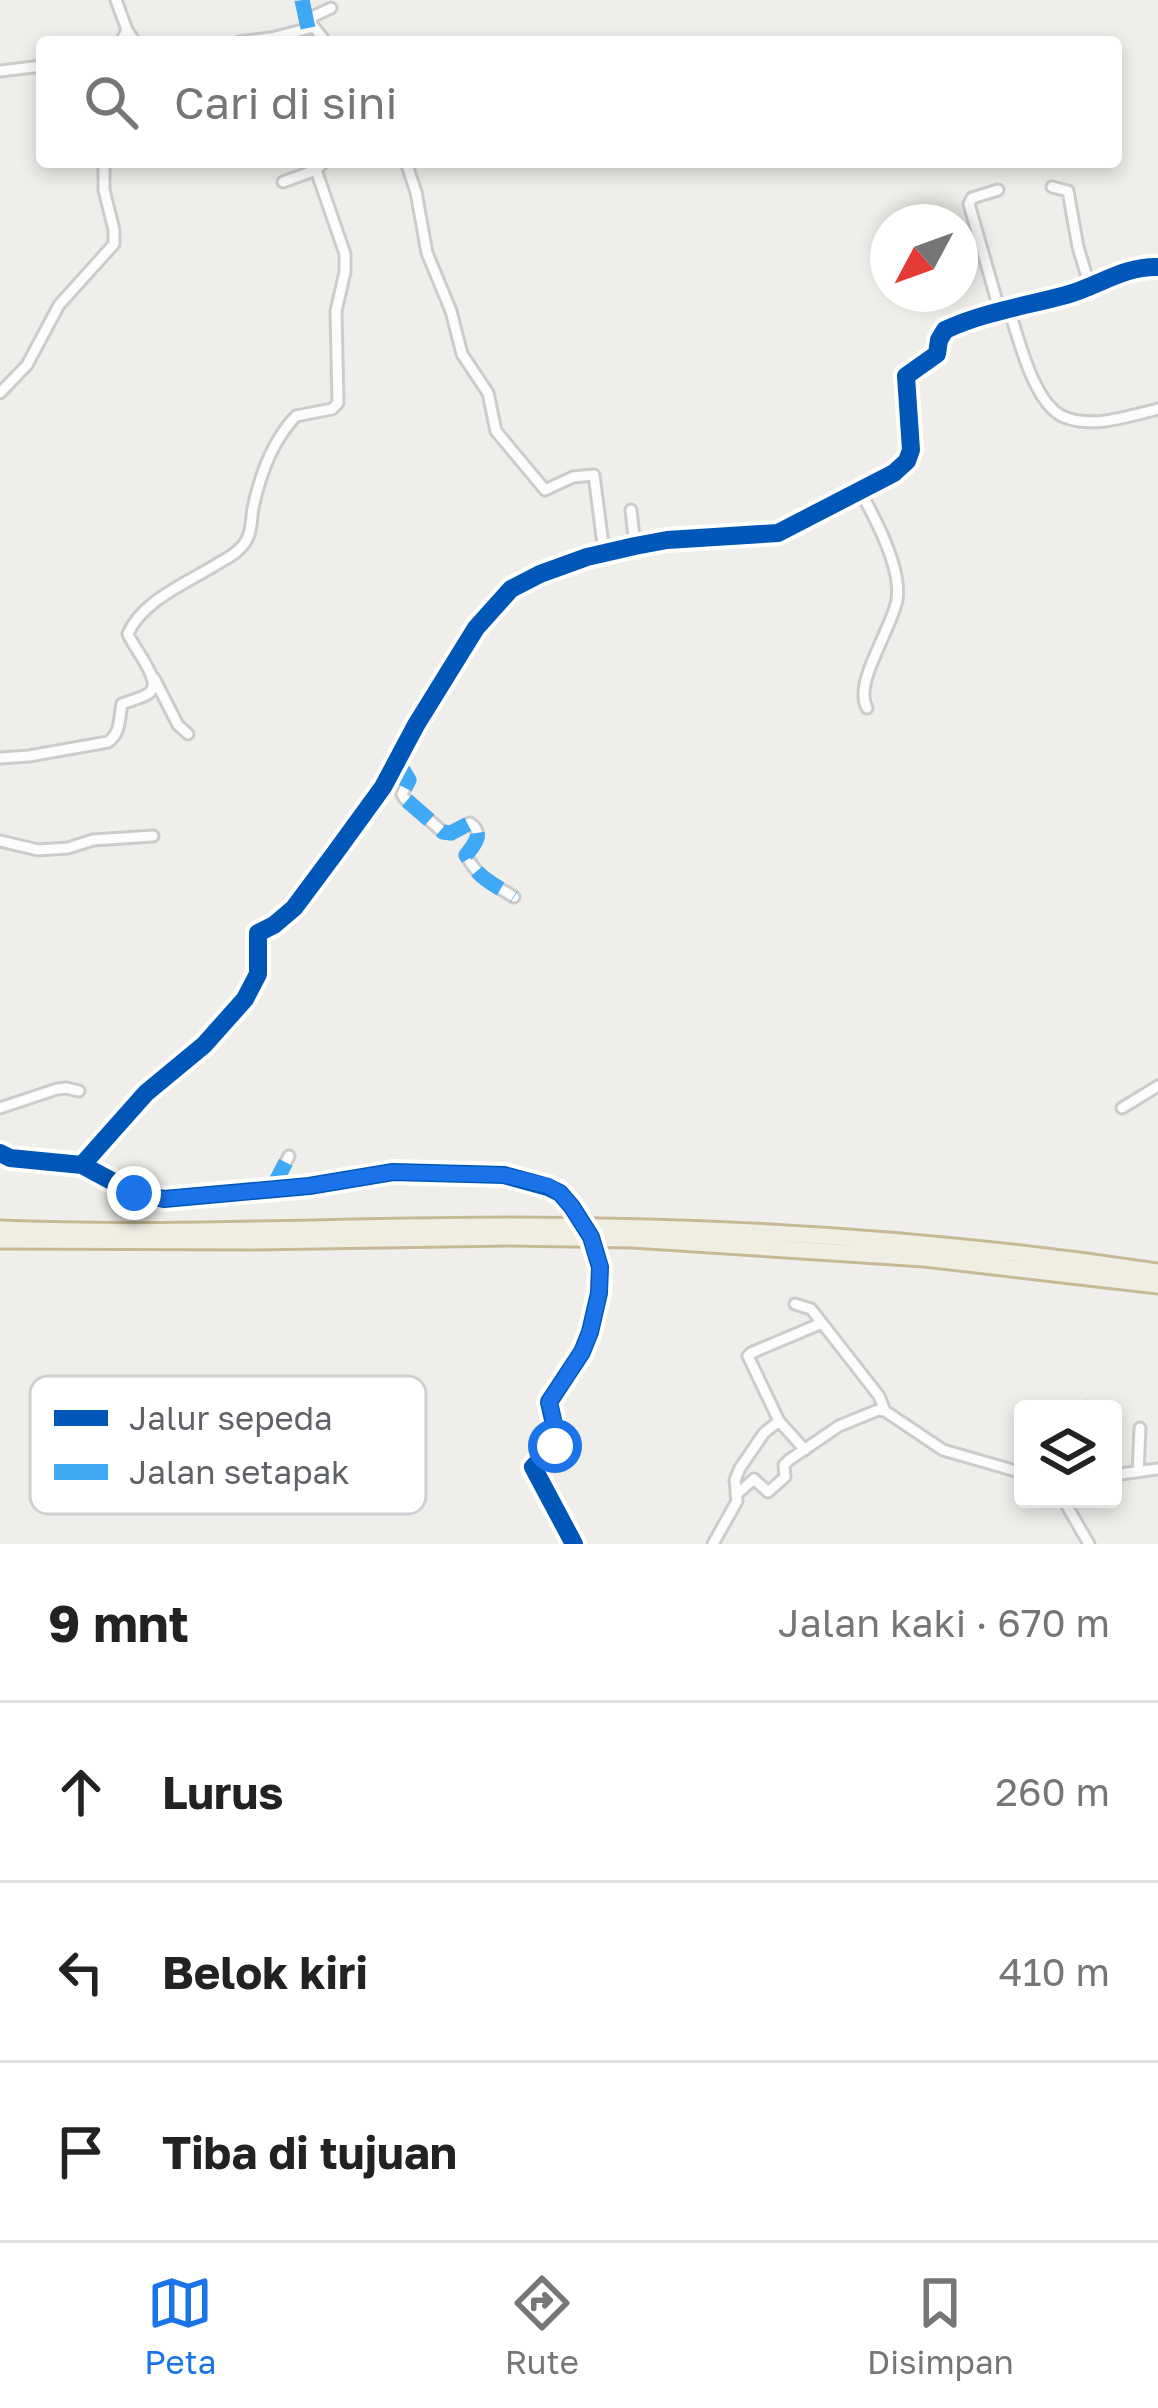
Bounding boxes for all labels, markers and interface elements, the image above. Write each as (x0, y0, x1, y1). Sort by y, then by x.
search box (36, 36, 1122, 168)
icon: search (78, 69, 144, 135)
text: Cari di sini (174, 75, 398, 129)
north arrow (870, 204, 978, 312)
route end (107, 1166, 161, 1220)
legend (30, 1376, 426, 1514)
text: Jalur sepeda (129, 1398, 333, 1437)
map controls (1014, 1400, 1122, 1508)
button: layers (1014, 1400, 1122, 1508)
route start (528, 1419, 582, 1473)
text: Jalan setapak (129, 1452, 350, 1491)
text: 9 mnt (48, 1592, 189, 1653)
text: Jalan kaki · 670 m (778, 1599, 1110, 1646)
icon: ahead (48, 1759, 114, 1825)
text: Lurus (162, 1765, 284, 1819)
text: 260 m (995, 1768, 1110, 1815)
icon: left (48, 1939, 114, 2005)
text: Belok kiri (162, 1945, 368, 1999)
text: 410 m (999, 1948, 1110, 1995)
icon: arrive (48, 2119, 114, 2185)
text: Tiba di tujuan (162, 2125, 457, 2179)
tab: Peta (144, 2270, 216, 2381)
tab: Rute (505, 2270, 579, 2381)
tab: Disimpan (867, 2270, 1014, 2381)

